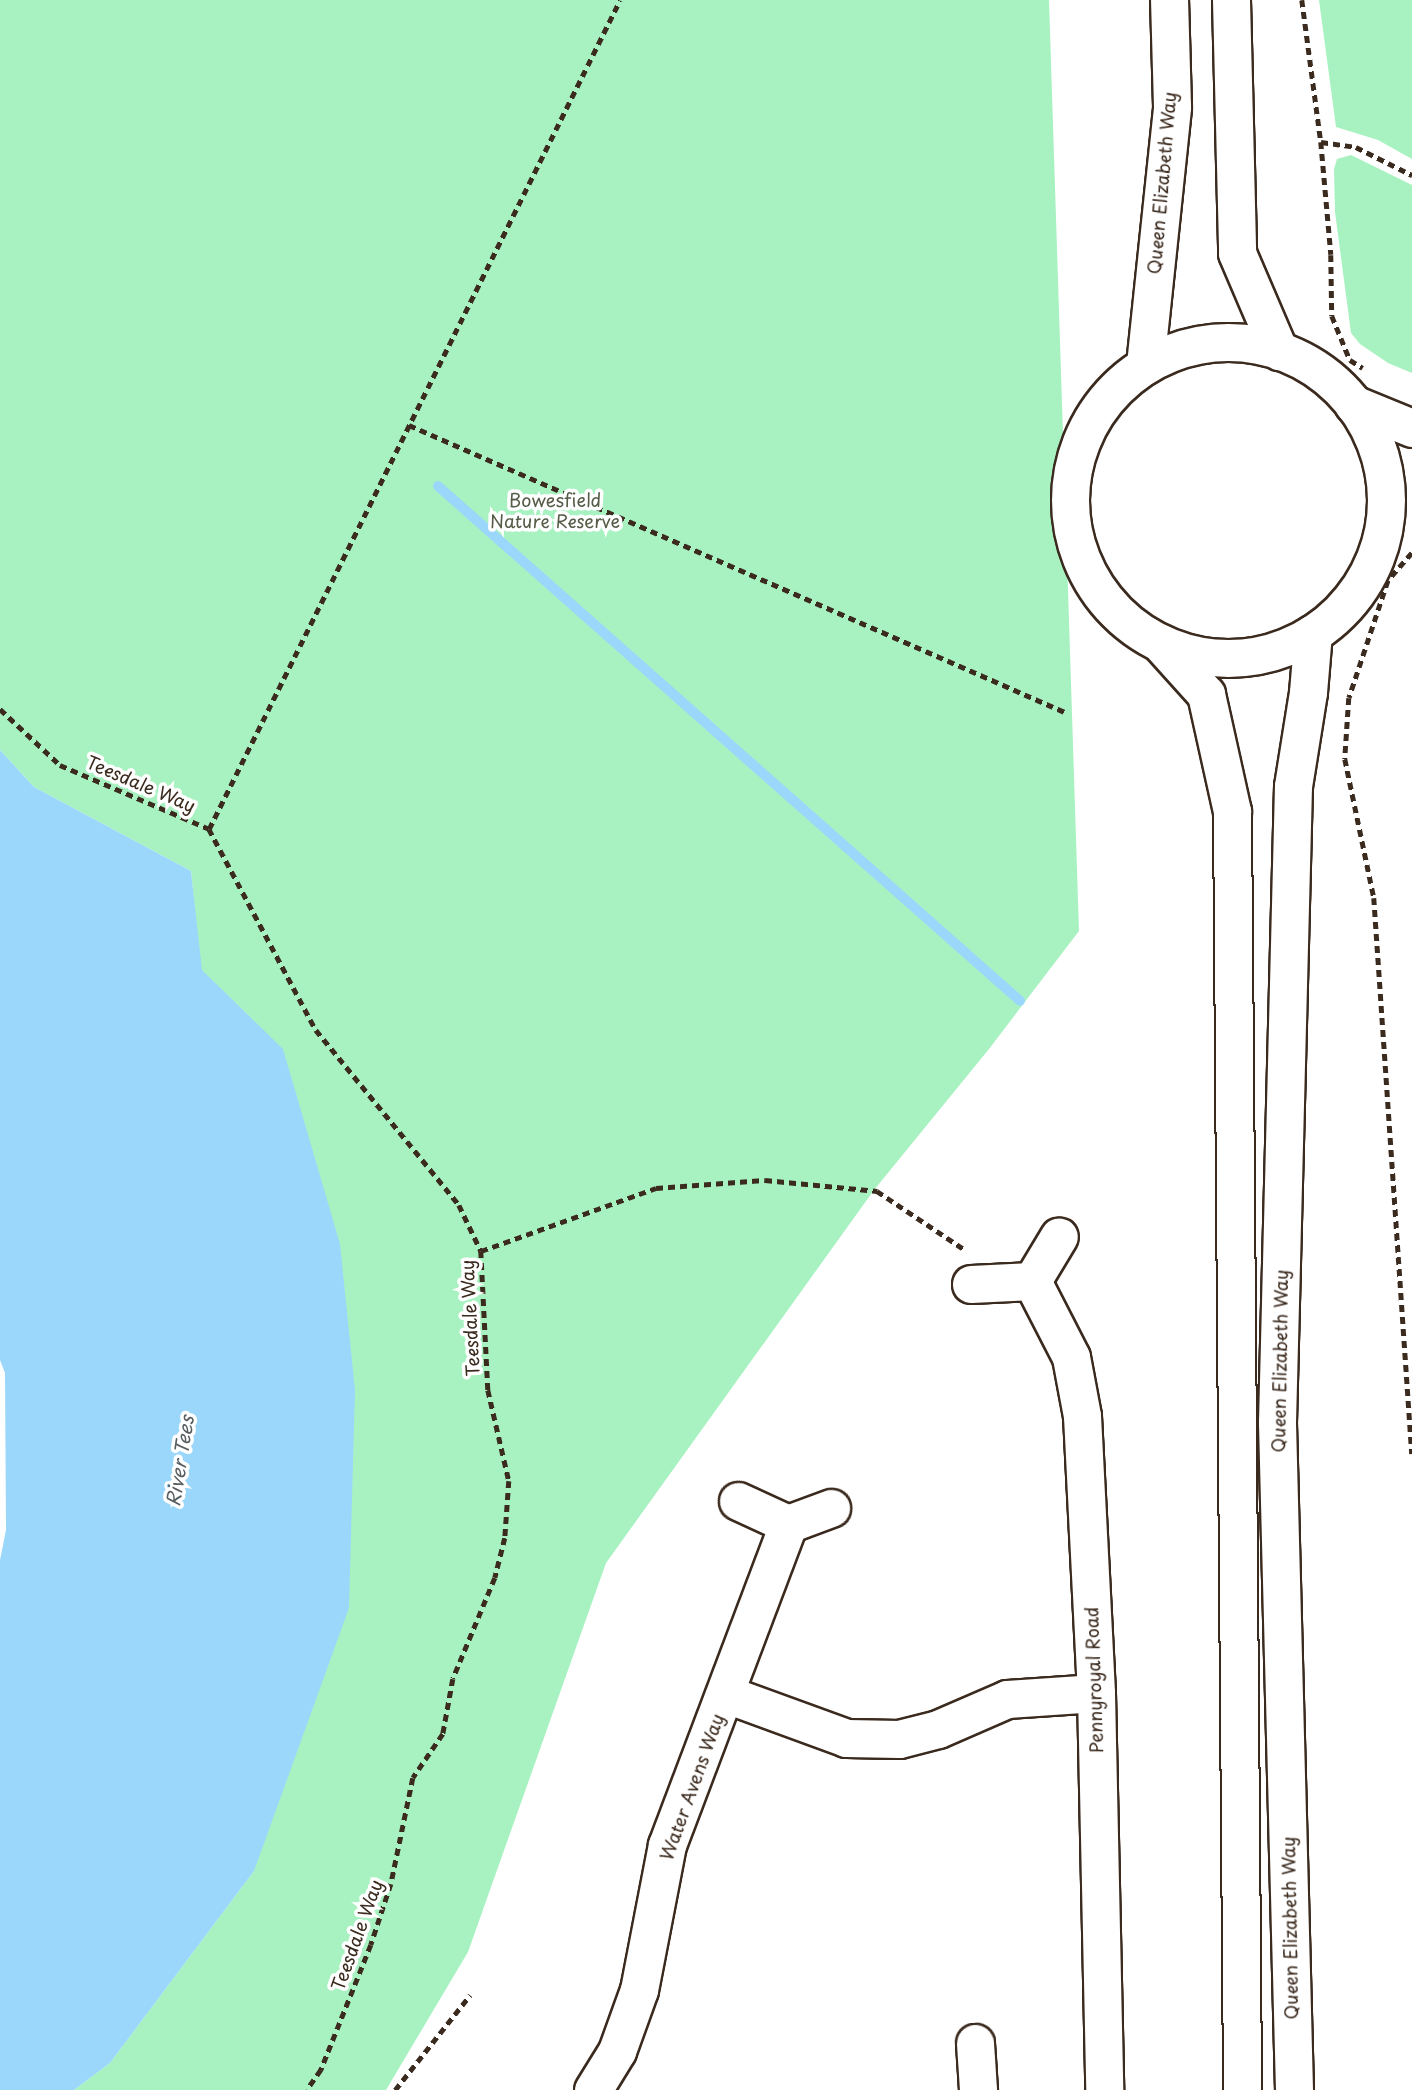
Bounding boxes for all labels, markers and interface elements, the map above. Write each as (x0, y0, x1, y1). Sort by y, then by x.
street label: Queen Elizabeth Way (1143, 90, 1181, 276)
park label: Bowesfield Nature Reserve (489, 490, 621, 532)
street label: Teesdale Way (83, 751, 199, 817)
street label: Teesdale Way (456, 1259, 484, 1377)
street label: Queen Elizabeth Way (1268, 1268, 1292, 1454)
water label: River Tees (162, 1414, 198, 1508)
street label: Pennyroyal Road (1081, 1606, 1107, 1754)
street label: Water Avens Way (655, 1710, 729, 1864)
street label: Queen Elizabeth Way (1278, 1835, 1302, 2021)
street label: Teesdale Way (327, 1876, 387, 1994)

